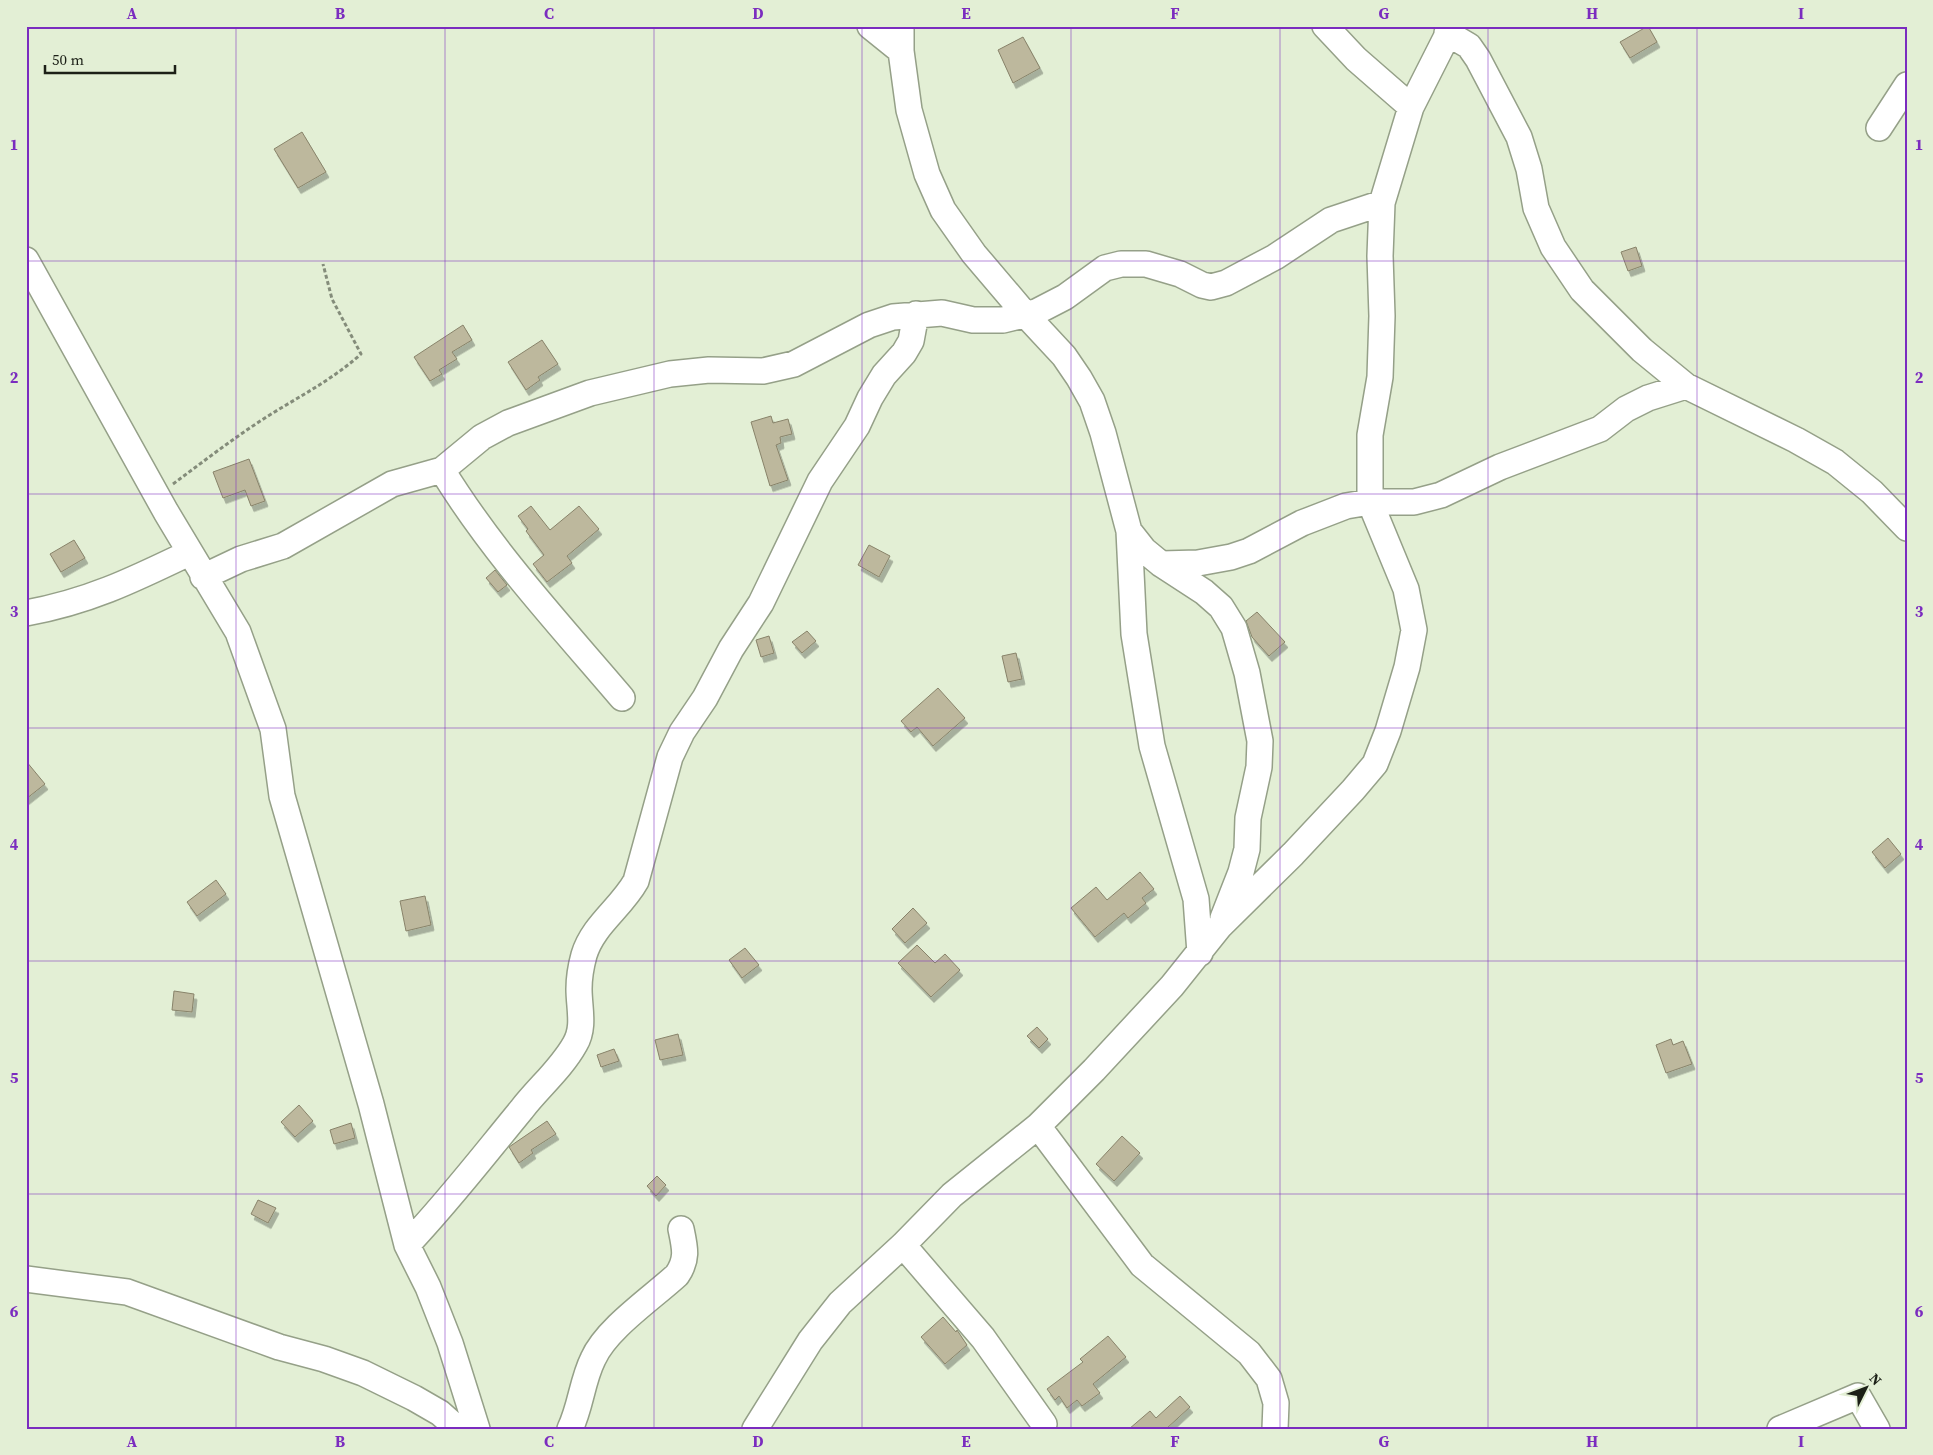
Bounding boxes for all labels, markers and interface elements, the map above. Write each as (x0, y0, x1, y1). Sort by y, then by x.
text: A (127, 2, 138, 24)
text: B (335, 2, 346, 24)
text: C (544, 2, 554, 24)
text: D (752, 2, 764, 24)
text: E (961, 2, 971, 24)
text: F (1170, 2, 1180, 24)
text: G (1379, 2, 1390, 24)
text: H (1586, 2, 1598, 24)
text: I (1798, 2, 1804, 24)
scale bar (45, 42, 175, 74)
text: 50 m (52, 49, 84, 70)
text: 1 (10, 133, 18, 155)
text: 1 (1915, 133, 1923, 155)
text: 2 (10, 366, 19, 388)
text: 2 (1915, 366, 1924, 388)
text: 3 (10, 600, 19, 622)
text: 3 (1915, 600, 1924, 622)
text: 4 (10, 833, 19, 855)
text: 4 (1915, 833, 1924, 855)
text: 5 (10, 1066, 19, 1088)
text: 5 (1915, 1066, 1924, 1088)
text: 6 (10, 1300, 19, 1322)
text: 6 (1915, 1300, 1924, 1322)
north arrow (1840, 1362, 1890, 1412)
text: N (1865, 1369, 1887, 1390)
text: A (127, 1430, 138, 1452)
text: B (335, 1430, 346, 1452)
text: C (544, 1430, 554, 1452)
text: D (752, 1430, 764, 1452)
text: E (961, 1430, 971, 1452)
text: F (1170, 1430, 1180, 1452)
text: G (1379, 1430, 1390, 1452)
text: H (1586, 1430, 1598, 1452)
text: I (1798, 1430, 1804, 1452)

